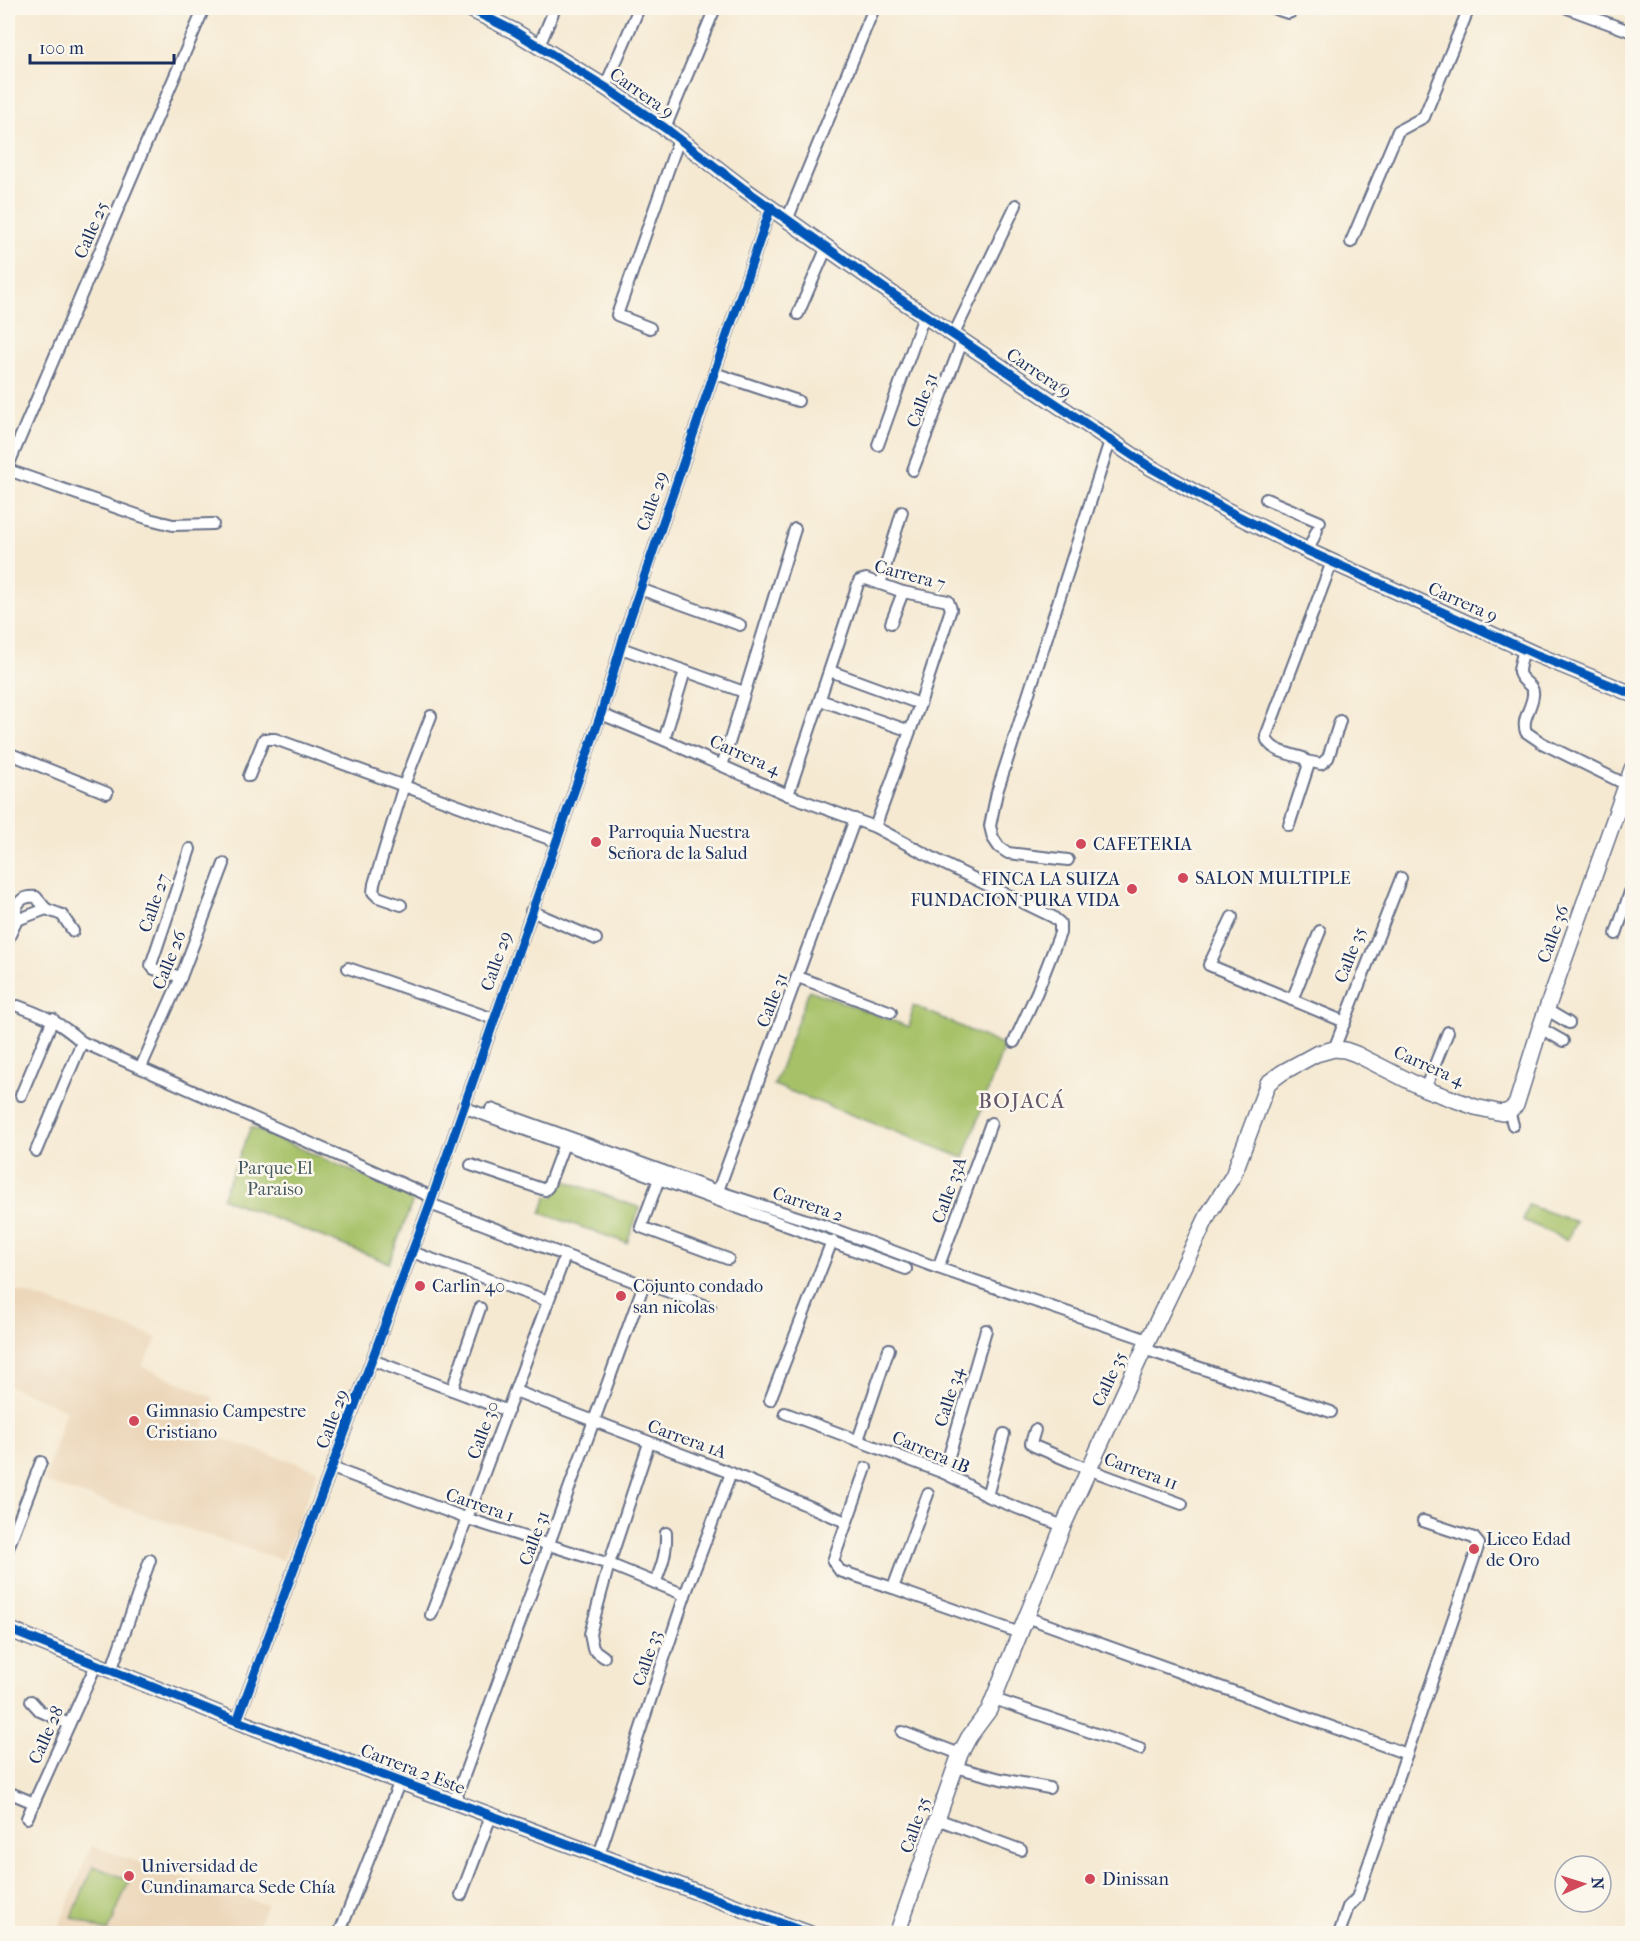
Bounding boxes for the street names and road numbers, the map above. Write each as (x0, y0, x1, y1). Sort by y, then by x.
street label: Carrera 9 (605, 64, 678, 123)
street label: Calle 25 (70, 198, 113, 262)
street label: Carrera 9 (1002, 344, 1075, 403)
street label: Calle 31 (902, 370, 942, 430)
street label: Calle 29 (632, 469, 672, 534)
street label: Carrera 7 (872, 556, 948, 595)
street label: Carrera 9 (1425, 578, 1501, 627)
street label: Carrera 4 (706, 731, 784, 780)
street label: Calle 27 (135, 871, 174, 935)
street label: Calle 36 (1533, 902, 1574, 966)
street label: Calle 35 (1330, 924, 1371, 986)
street label: Calle 26 (148, 927, 191, 993)
street label: Calle 29 (476, 929, 516, 994)
street label: Calle 31 (752, 970, 792, 1030)
street label: Carrera 4 (1390, 1042, 1468, 1091)
street label: Calle 33A (928, 1154, 971, 1226)
street label: Carrera 2 (770, 1183, 846, 1226)
street label: Calle 35 (1088, 1348, 1131, 1410)
street label: Calle 34 (931, 1365, 969, 1429)
street label: Calle 29 (312, 1387, 353, 1452)
street label: Calle 30 (463, 1398, 504, 1462)
street label: Carrera 1A (644, 1415, 729, 1464)
street label: Carrera 1B (889, 1427, 973, 1478)
street label: Carrera 11 (1101, 1448, 1181, 1495)
street label: Carrera 1 (443, 1484, 517, 1527)
street label: Calle 31 (515, 1508, 554, 1568)
street label: Calle 33 (629, 1627, 666, 1689)
street label: Calle 28 (24, 1703, 69, 1767)
street label: Carrera 2 Este (357, 1740, 468, 1799)
street label: Calle 35 (896, 1794, 935, 1856)

